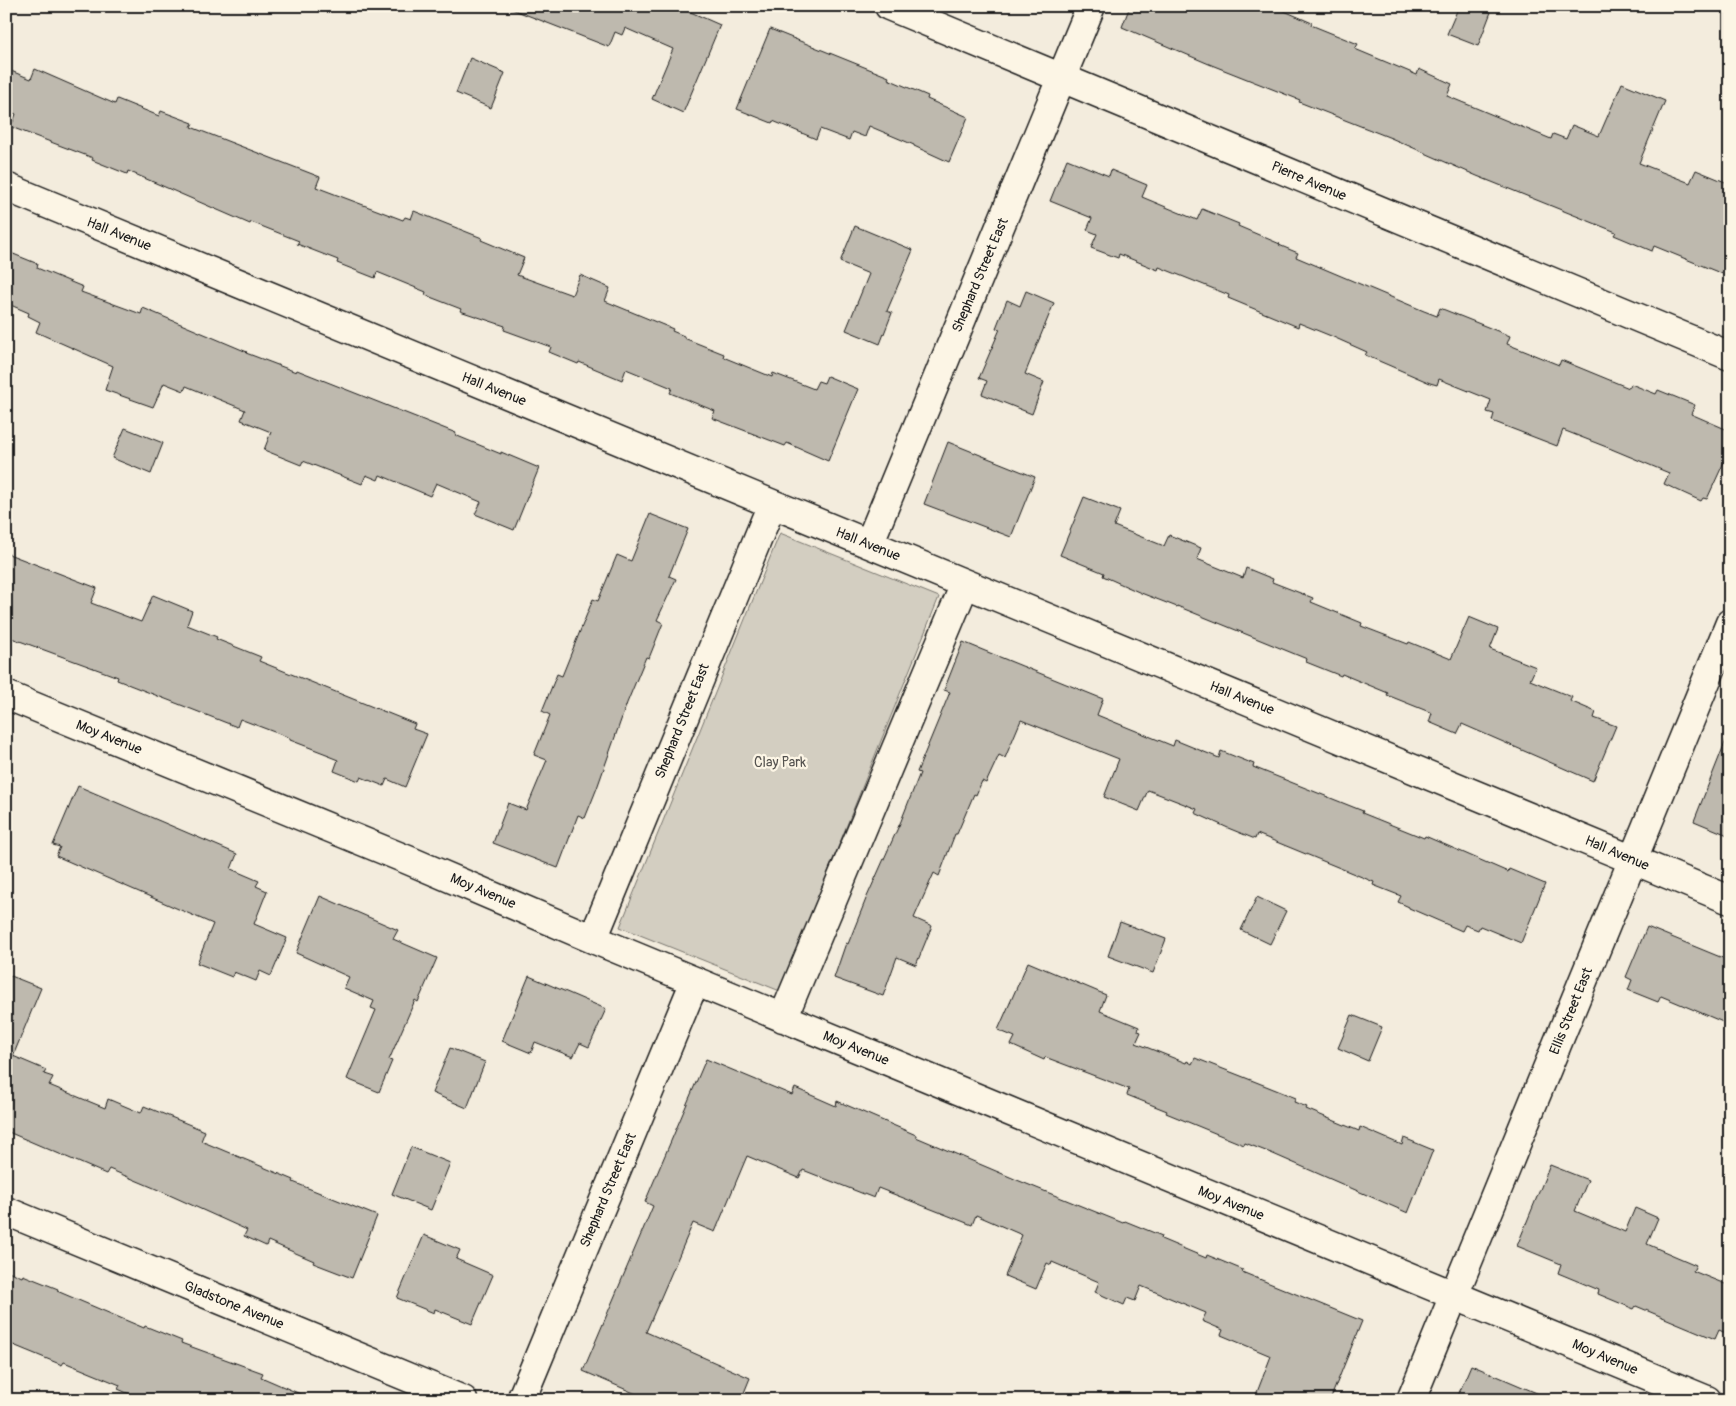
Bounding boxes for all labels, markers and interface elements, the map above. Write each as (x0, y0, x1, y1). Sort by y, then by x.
street label: Pierre Avenue (1269, 158, 1349, 204)
street label: Hall Avenue (84, 213, 154, 255)
street label: Shephard Street East (948, 215, 1012, 335)
street label: Hall Avenue (459, 368, 529, 410)
street label: Hall Avenue (833, 523, 903, 565)
street label: Shephard Street East (651, 661, 713, 781)
street label: Hall Avenue (1207, 677, 1277, 719)
street label: Moy Avenue (74, 716, 145, 758)
park label: Clay Park (754, 754, 806, 771)
street label: Hall Avenue (1582, 832, 1652, 874)
street label: Moy Avenue (448, 870, 518, 912)
street label: Ellis Street East (1546, 965, 1596, 1057)
street label: Moy Avenue (821, 1027, 892, 1069)
street label: Shephard Street East (576, 1130, 640, 1250)
street label: Moy Avenue (1196, 1182, 1267, 1224)
street label: Gladstone Avenue (182, 1277, 286, 1333)
street label: Moy Avenue (1570, 1336, 1640, 1378)

